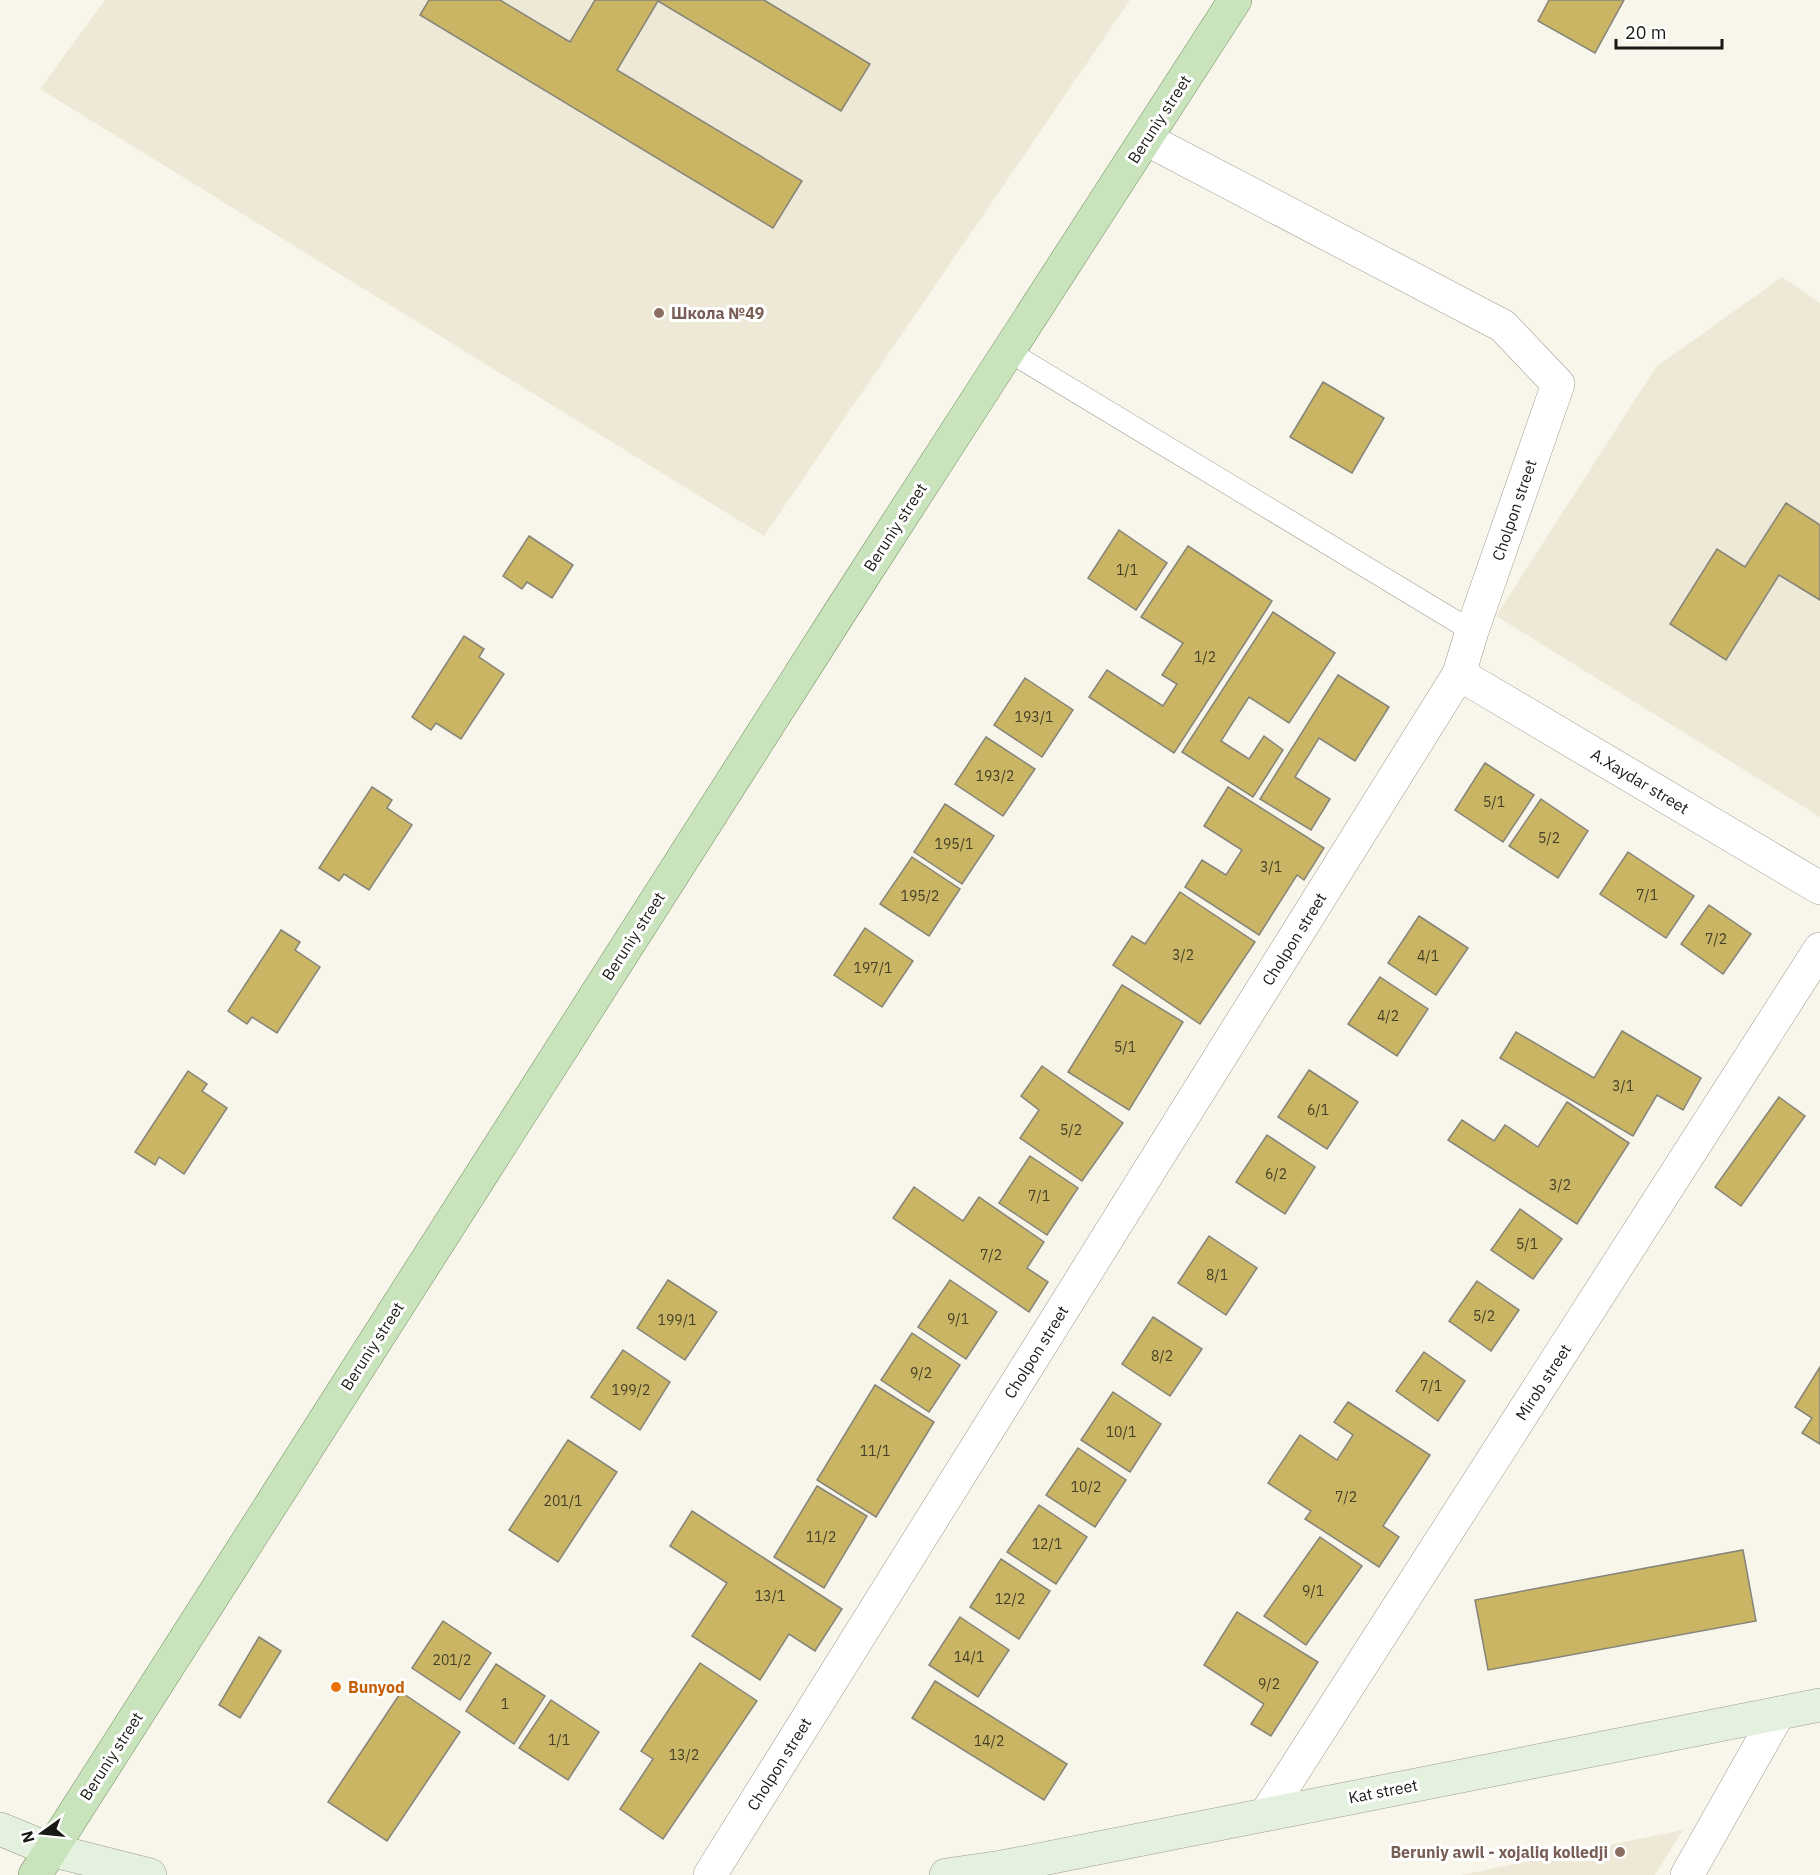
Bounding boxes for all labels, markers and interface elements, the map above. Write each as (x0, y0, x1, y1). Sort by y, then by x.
scale bar (1616, 12, 1722, 50)
text: 20 m (1625, 21, 1667, 44)
street label: Beruniy street (1123, 71, 1195, 167)
place label: Школа №49 (671, 303, 764, 323)
marker: Школа №49 (652, 306, 666, 320)
street label: Cholpon street (1487, 457, 1541, 563)
street label: Beruniy street (859, 479, 931, 575)
house number: 1/1 (1116, 561, 1138, 579)
house number: 1/2 (1194, 648, 1216, 666)
house number: 193/1 (1015, 708, 1053, 726)
street label: A.Xaydar street (1587, 744, 1693, 818)
house number: 193/2 (976, 767, 1014, 785)
house number: 5/1 (1483, 793, 1505, 811)
house number: 5/2 (1538, 829, 1560, 847)
house number: 195/1 (935, 835, 973, 853)
house number: 3/1 (1260, 858, 1282, 876)
house number: 7/1 (1636, 886, 1658, 904)
house number: 195/2 (901, 887, 939, 905)
street label: Beruniy street (597, 888, 669, 984)
street label: Cholpon street (1258, 889, 1330, 989)
house number: 7/2 (1705, 930, 1727, 948)
house number: 3/2 (1172, 946, 1194, 964)
house number: 4/1 (1417, 947, 1439, 965)
house number: 197/1 (854, 959, 892, 977)
house number: 4/2 (1377, 1007, 1399, 1025)
house number: 5/1 (1114, 1038, 1136, 1056)
house number: 3/1 (1612, 1077, 1634, 1095)
house number: 6/1 (1307, 1101, 1329, 1119)
house number: 5/2 (1060, 1121, 1082, 1139)
house number: 6/2 (1265, 1165, 1287, 1183)
house number: 3/2 (1549, 1176, 1571, 1194)
house number: 7/1 (1028, 1187, 1050, 1205)
house number: 5/1 (1516, 1235, 1538, 1253)
house number: 7/2 (980, 1246, 1002, 1264)
house number: 8/1 (1206, 1266, 1228, 1284)
street label: Beruniy street (336, 1298, 408, 1394)
street label: Cholpon street (1000, 1302, 1072, 1402)
house number: 5/2 (1473, 1307, 1495, 1325)
house number: 9/1 (947, 1310, 969, 1328)
house number: 199/1 (658, 1311, 696, 1329)
street label: Mirob street (1511, 1340, 1575, 1424)
house number: 8/2 (1151, 1347, 1173, 1365)
house number: 9/2 (910, 1364, 932, 1382)
house number: 7/1 (1420, 1377, 1442, 1395)
house number: 199/2 (612, 1381, 650, 1399)
house number: 10/1 (1106, 1423, 1136, 1441)
house number: 11/1 (860, 1442, 890, 1460)
house number: 10/2 (1071, 1478, 1101, 1496)
house number: 7/2 (1335, 1488, 1357, 1506)
house number: 201/1 (544, 1492, 582, 1510)
house number: 11/2 (806, 1528, 836, 1546)
house number: 12/1 (1032, 1535, 1062, 1553)
house number: 9/1 (1302, 1582, 1324, 1600)
house number: 13/1 (755, 1587, 785, 1605)
house number: 12/2 (995, 1590, 1025, 1608)
house number: 14/1 (954, 1648, 984, 1666)
house number: 201/2 (433, 1651, 471, 1669)
house number: 9/2 (1258, 1675, 1280, 1693)
place label: Bunyod (348, 1677, 405, 1697)
marker: Bunyod (329, 1680, 343, 1694)
house number: 1 (501, 1695, 509, 1713)
street label: Beruniy street (75, 1708, 147, 1804)
street label: Cholpon street (743, 1714, 815, 1814)
house number: 1/1 (548, 1731, 570, 1749)
house number: 14/2 (974, 1732, 1004, 1750)
house number: 13/2 (669, 1746, 699, 1764)
street label: Kat street (1347, 1774, 1419, 1808)
north arrow (12, 1803, 72, 1863)
text: N (16, 1829, 39, 1845)
place label: Beruniy awil - xojaliq kolledji (1390, 1842, 1608, 1862)
marker: Beruniy awil - xojaliq kolledji (1613, 1845, 1627, 1859)

